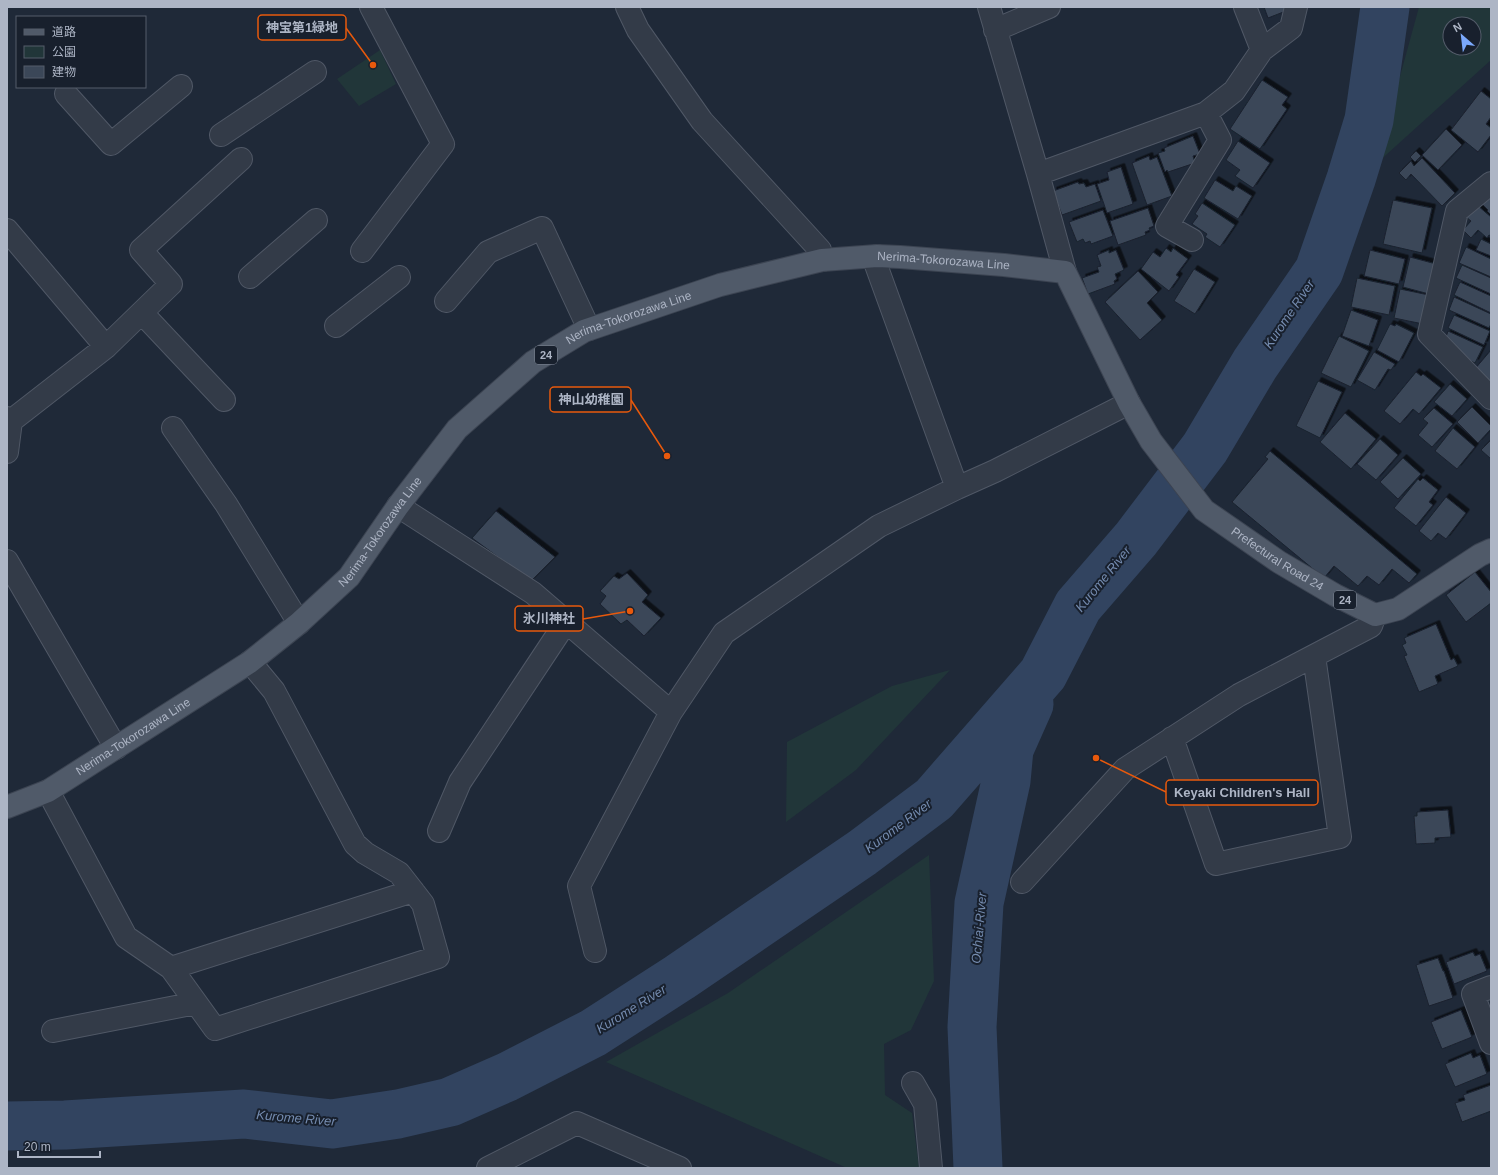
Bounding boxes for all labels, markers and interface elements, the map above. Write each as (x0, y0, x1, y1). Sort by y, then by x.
callout: 神宝第1緑地 (258, 15, 346, 40)
legend (16, 16, 146, 88)
north arrow (1442, 16, 1482, 56)
text: 神宝第1緑地 (266, 20, 338, 35)
text: N (1451, 20, 1464, 34)
text: 道路 (52, 25, 76, 39)
text: 公園 (52, 45, 76, 59)
text: 建物 (52, 65, 76, 79)
street label: Nerima-Tokorozawa Line (877, 249, 1011, 273)
water label: Kurome River (1261, 276, 1318, 351)
street label: Nerima-Tokorozawa Line (563, 288, 694, 347)
road number: 24 (535, 346, 557, 364)
callout: 神山幼稚園 (550, 387, 631, 412)
text: 神山幼稚園 (558, 392, 624, 407)
street label: Nerima-Tokorozawa Line (336, 474, 425, 590)
street label: Prefectural Road 24 (1229, 524, 1326, 594)
water label: Kurome River (1072, 543, 1134, 615)
road number: 24 (1334, 591, 1356, 609)
callout: 氷川神社 (515, 606, 583, 631)
text: 氷川神社 (523, 611, 575, 626)
street label: Nerima-Tokorozawa Line (73, 695, 193, 778)
callout: Keyaki Children's Hall (1166, 780, 1318, 805)
text: Keyaki Children's Hall (1174, 785, 1310, 800)
water label: Kurome River (862, 796, 935, 856)
water label: Ochiai-River (968, 891, 990, 964)
water label: Kurome River (593, 981, 669, 1036)
water label: Kurome River (256, 1107, 337, 1129)
scale bar (18, 1133, 100, 1159)
text: 20 m (24, 1140, 51, 1154)

